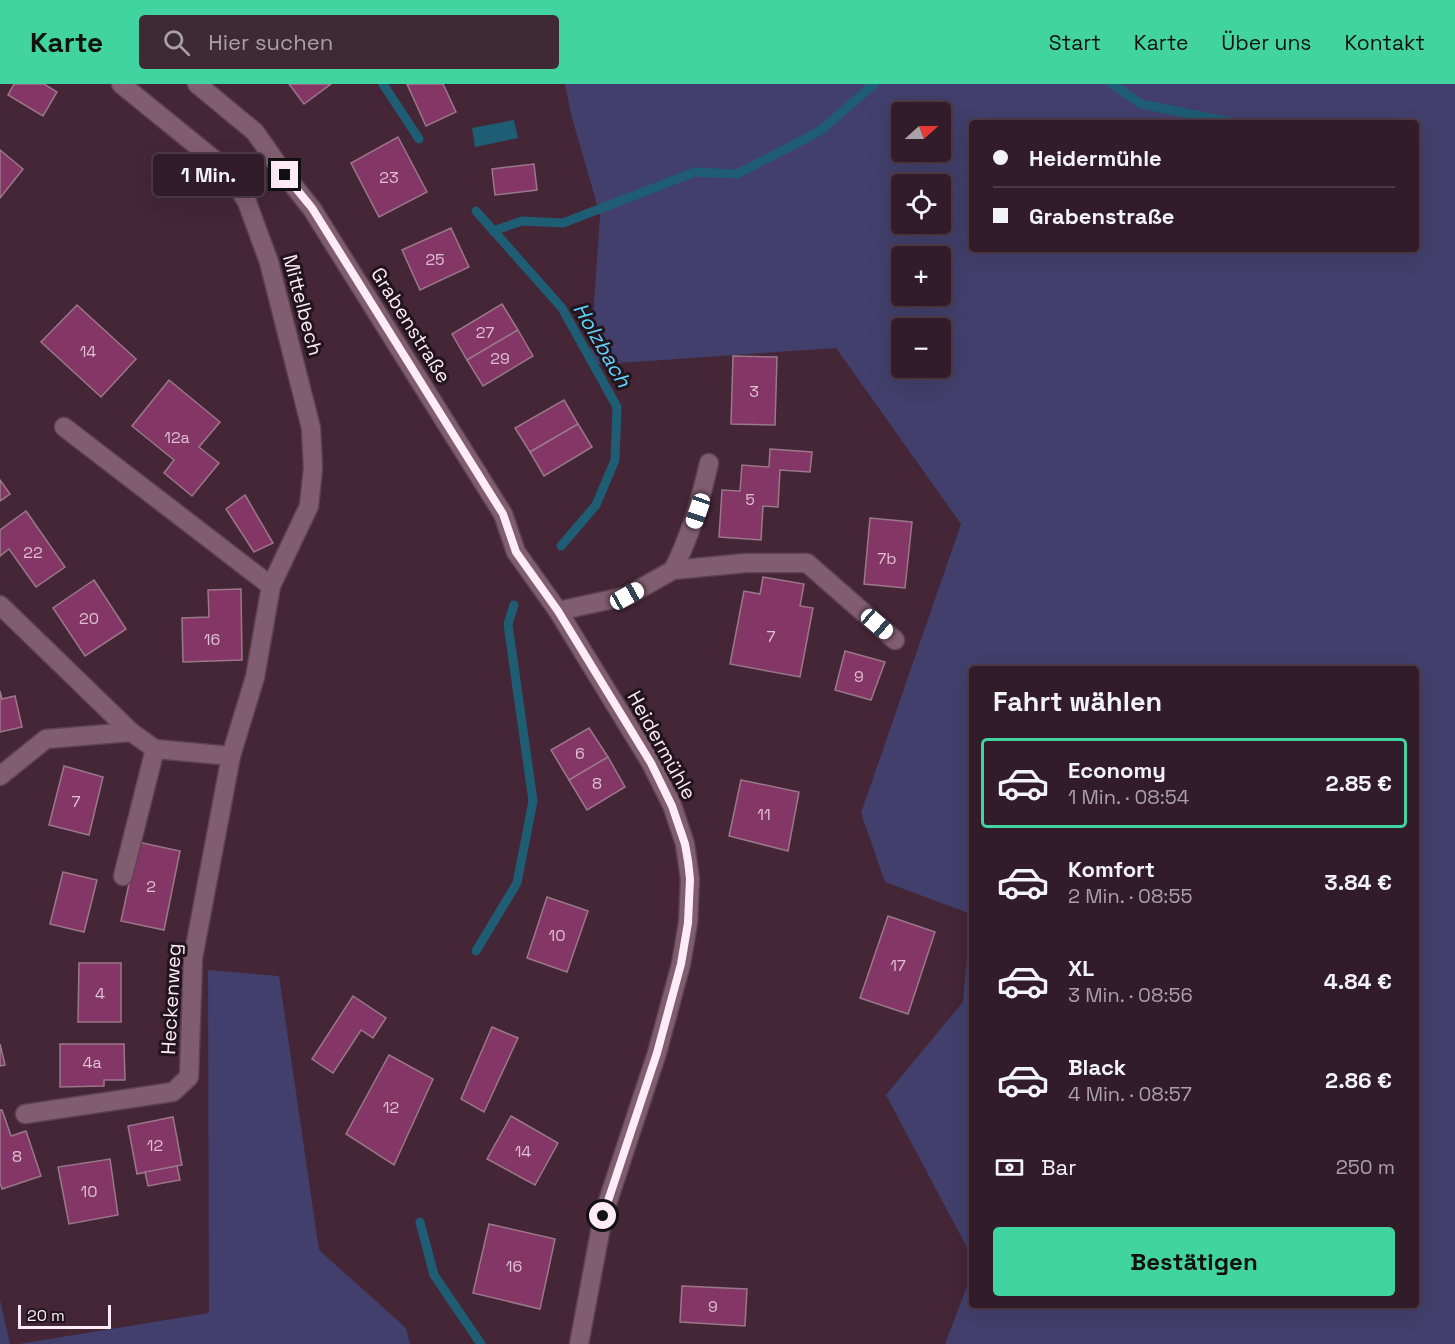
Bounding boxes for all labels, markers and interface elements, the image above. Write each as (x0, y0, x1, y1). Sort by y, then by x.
search box (139, 15, 559, 69)
text: Karte (30, 24, 103, 60)
icon: search (160, 26, 193, 59)
text: Hier suchen (208, 28, 333, 56)
text: Start (1049, 29, 1101, 56)
text: Karte (1134, 29, 1188, 56)
text: Über uns (1221, 29, 1311, 56)
text: Kontakt (1344, 29, 1425, 56)
north arrow (891, 102, 951, 162)
map controls (891, 102, 951, 378)
text: Heidermühle (1029, 144, 1162, 172)
callout: 1 Min. (153, 154, 264, 196)
route end (271, 161, 298, 188)
text: 1 Min. (181, 162, 236, 188)
house number: 23 (379, 167, 399, 188)
button: locate (891, 174, 951, 234)
text: Grabenstraße (1029, 202, 1175, 230)
button: + (891, 246, 951, 306)
house number: 25 (425, 249, 445, 270)
street label: Mittelbech (277, 252, 329, 358)
street label: Grabenstraße (365, 262, 457, 388)
water label: Holzbach (567, 297, 638, 393)
button: − (891, 318, 951, 378)
house number: 27 (476, 322, 494, 343)
house number: 14 (80, 341, 96, 362)
house number: 29 (490, 348, 510, 369)
house number: 3 (749, 381, 759, 402)
house number: 12a (164, 427, 190, 448)
house number: 5 (745, 489, 755, 510)
car (684, 491, 712, 531)
house number: 22 (23, 542, 43, 563)
house number: 7b (877, 548, 897, 569)
car (607, 579, 647, 613)
car (858, 605, 896, 643)
house number: 20 (79, 608, 99, 629)
house number: 7 (766, 626, 776, 647)
house number: 16 (204, 629, 220, 650)
house number: 9 (854, 666, 864, 687)
text: Fahrt wählen (993, 684, 1162, 719)
street label: Heidermühle (621, 686, 703, 804)
house number: 6 (575, 743, 585, 764)
icon: car (996, 756, 1050, 810)
text: Economy (1068, 756, 1166, 784)
text: 2.85 € (1325, 769, 1392, 797)
house number: 8 (592, 773, 602, 794)
text: 1 Min. · 08:54 (1068, 784, 1189, 810)
house number: 7 (71, 791, 81, 812)
house number: 11 (757, 804, 771, 825)
icon: car (996, 855, 1050, 909)
text: Komfort (1068, 855, 1155, 883)
text: 3.84 € (1324, 868, 1392, 896)
house number: 2 (146, 876, 156, 897)
text: 2 Min. · 08:55 (1068, 883, 1192, 909)
house number: 10 (549, 925, 565, 946)
street label: Heckenweg (155, 943, 187, 1055)
icon: car (996, 954, 1050, 1008)
text: XL (1068, 954, 1094, 982)
house number: 17 (890, 955, 906, 976)
text: 4.84 € (1324, 967, 1392, 995)
text: 3 Min. · 08:56 (1068, 982, 1193, 1008)
house number: 4 (95, 983, 105, 1004)
house number: 4a (82, 1052, 102, 1073)
icon: car (996, 1053, 1050, 1107)
text: Black (1068, 1053, 1126, 1081)
text: 2.86 € (1325, 1066, 1392, 1094)
text: 4 Min. · 08:57 (1068, 1081, 1192, 1107)
house number: 12 (383, 1097, 399, 1118)
house number: 12 (147, 1135, 163, 1156)
house number: 14 (515, 1141, 531, 1162)
house number: 8 (12, 1146, 22, 1167)
icon: cash (993, 1151, 1026, 1184)
text: Bar (1041, 1153, 1077, 1181)
text: 250 m (1336, 1154, 1395, 1180)
house number: 10 (81, 1181, 97, 1202)
route start (589, 1202, 616, 1229)
button: Bestätigen (993, 1227, 1395, 1296)
house number: 16 (506, 1256, 522, 1277)
house number: 9 (708, 1296, 718, 1317)
scale bar (18, 1302, 111, 1330)
text: 20 m (27, 1305, 65, 1326)

